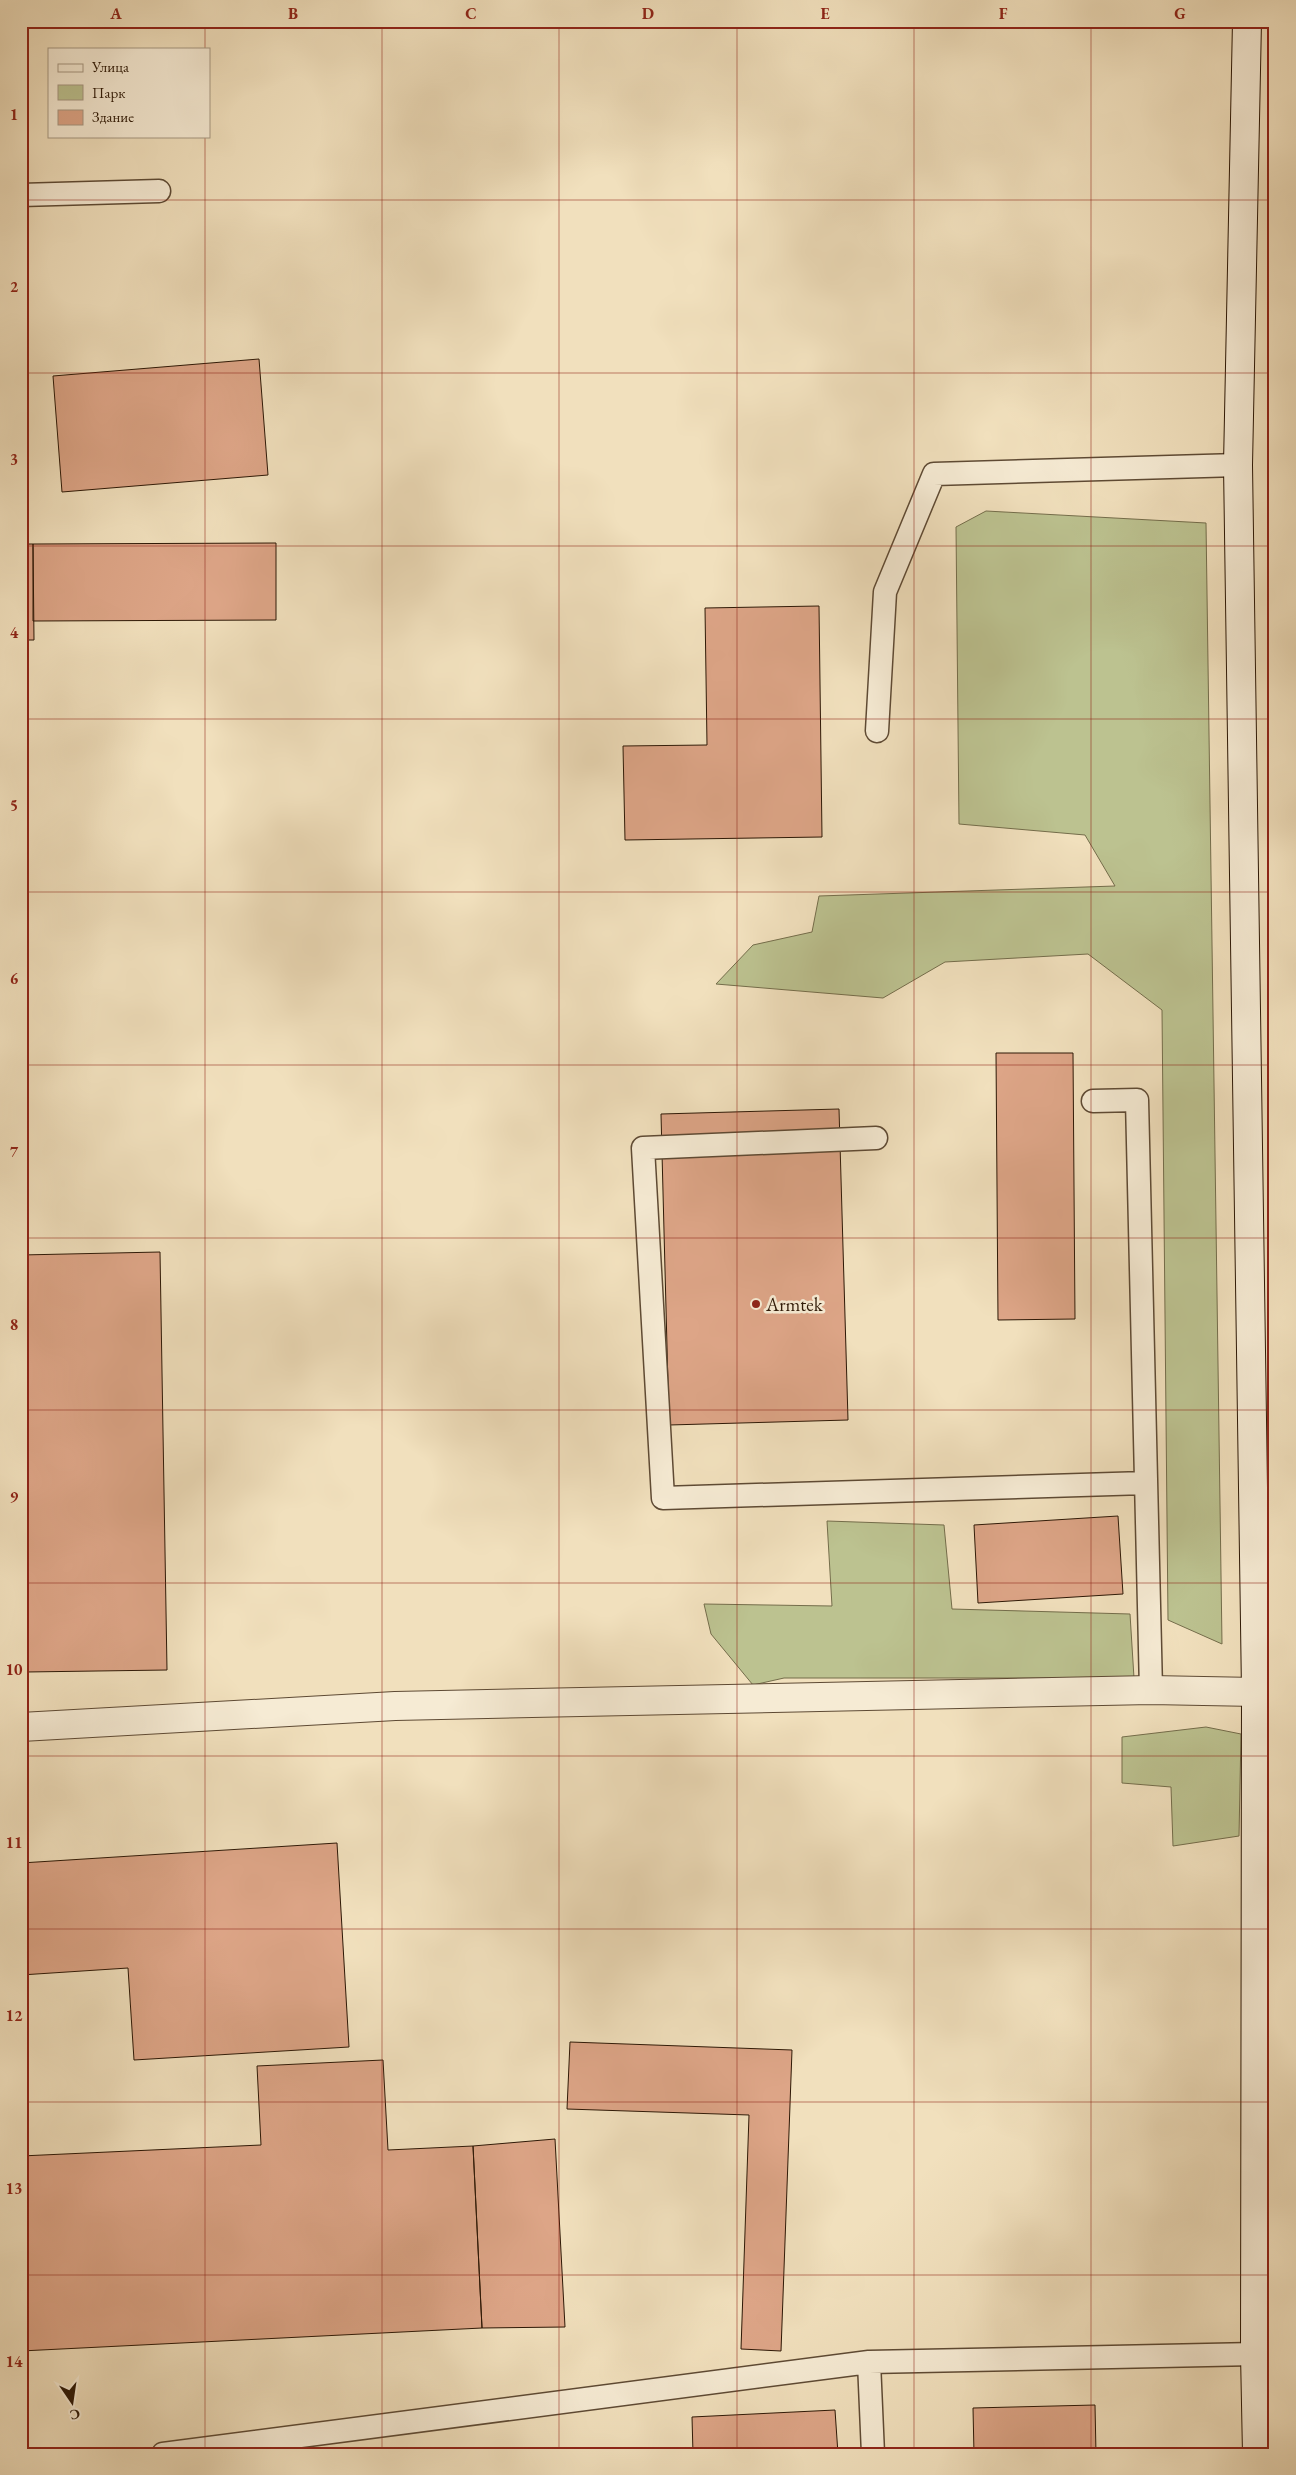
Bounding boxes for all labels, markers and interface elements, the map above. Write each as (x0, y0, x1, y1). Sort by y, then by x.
text: A (109, 3, 122, 24)
text: B (288, 3, 298, 24)
text: C (465, 3, 477, 24)
text: D (642, 3, 654, 24)
text: E (820, 3, 830, 24)
text: F (999, 3, 1008, 24)
text: G (1174, 3, 1186, 24)
legend (48, 48, 210, 138)
text: Улица (91, 57, 129, 76)
text: Парк (92, 83, 125, 102)
text: 1 (10, 104, 18, 125)
text: Здание (92, 107, 134, 126)
text: 2 (10, 276, 19, 297)
text: 3 (10, 449, 18, 470)
text: 4 (10, 622, 19, 643)
text: 5 (10, 795, 18, 816)
text: 6 (10, 968, 19, 989)
text: 7 (10, 1141, 19, 1162)
place label: Armtek (765, 1292, 824, 1317)
marker: Armtek (750, 1298, 762, 1310)
text: 8 (10, 1314, 18, 1335)
text: 9 (10, 1486, 19, 1507)
text: 10 (6, 1659, 23, 1680)
text: 11 (6, 1832, 22, 1853)
text: 12 (6, 2005, 23, 2026)
text: 13 (6, 2178, 22, 2199)
text: 14 (6, 2351, 23, 2372)
north arrow (48, 2378, 98, 2428)
text: С (68, 2405, 82, 2425)

